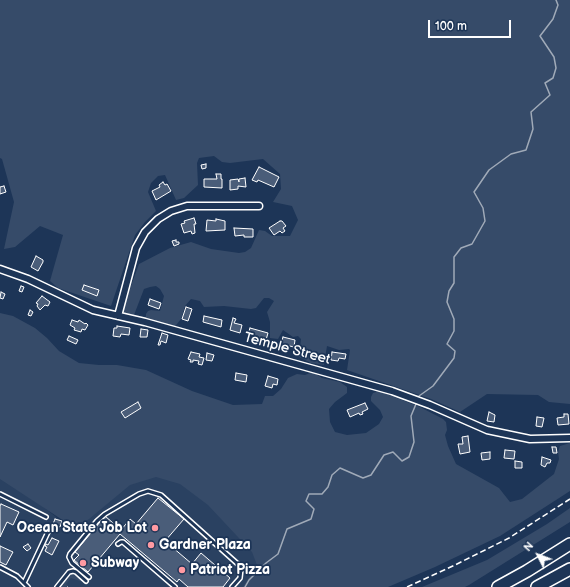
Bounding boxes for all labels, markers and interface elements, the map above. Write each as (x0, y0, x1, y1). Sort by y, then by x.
scale bar (430, 12, 513, 38)
text: 100 m (435, 19, 467, 34)
street label: Temple Street (242, 329, 332, 369)
place label: Ocean State Job Lot (17, 520, 147, 536)
marker: Ocean State Job Lot (150, 523, 160, 533)
north arrow (518, 535, 558, 575)
place label: Gardner Plaza (159, 537, 251, 553)
text: N (521, 539, 536, 554)
marker: Gardner Plaza (146, 540, 156, 550)
place label: Subway (91, 555, 139, 571)
marker: Subway (78, 558, 88, 568)
place label: Patriot Pizza (190, 562, 270, 578)
marker: Patriot Pizza (177, 565, 187, 575)

